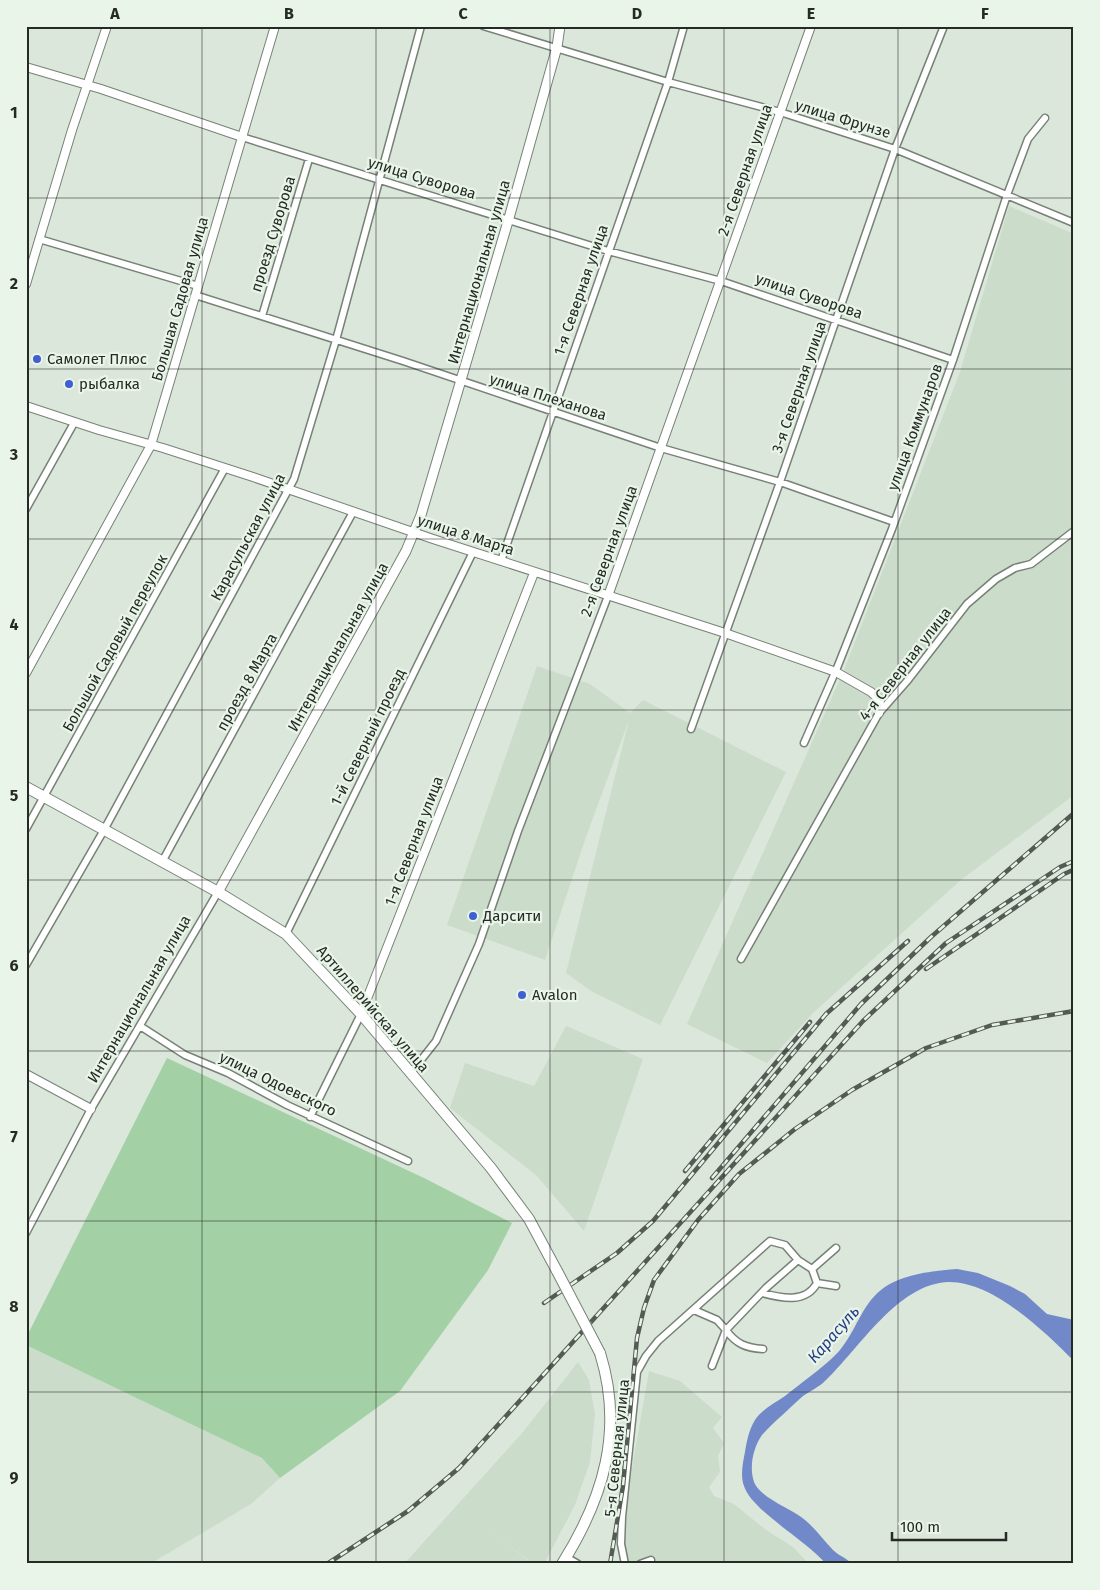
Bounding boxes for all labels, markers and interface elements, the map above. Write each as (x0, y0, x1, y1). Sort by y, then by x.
text: A (109, 4, 120, 23)
text: B (284, 4, 294, 23)
text: C (458, 4, 468, 23)
text: D (632, 4, 642, 23)
text: E (807, 4, 815, 23)
text: F (981, 4, 989, 23)
street label: улица Фрунзе (793, 96, 893, 142)
street label: 2-я Северная улица (714, 102, 776, 238)
text: 1 (10, 103, 18, 122)
street label: улица Суворова (366, 153, 478, 203)
street label: проезд Суворова (247, 174, 299, 294)
street label: Интернациональная улица (444, 178, 514, 366)
street label: Большая Садовая улица (148, 215, 212, 383)
street label: 1-я Северная улица (550, 222, 612, 358)
street label: улица Суворова (753, 269, 865, 323)
text: 2 (10, 274, 18, 293)
street label: 3-я Северная улица (768, 319, 830, 455)
place label: Самолет Плюс (47, 350, 147, 368)
marker: Самолет Плюс (31, 353, 43, 365)
street label: улица Коммунаров (884, 361, 946, 493)
street label: улица Плеханова (487, 370, 609, 424)
place label: рыбалка (79, 375, 140, 393)
marker: рыбалка (63, 378, 75, 390)
text: 3 (9, 445, 18, 464)
street label: Карасульская улица (207, 470, 289, 604)
street label: 2-я Северная улица (577, 483, 641, 619)
street label: улица 8 Марта (415, 511, 517, 559)
street label: Большой Садовый переулок (59, 551, 171, 735)
street label: Интернациональная улица (284, 559, 392, 735)
street label: 4-я Северная улица (855, 604, 955, 724)
text: 4 (9, 615, 19, 634)
street label: проезд 8 Марта (213, 630, 281, 734)
street label: 1-й Северный проезд (327, 666, 409, 808)
street label: 1-я Северная улица (381, 774, 447, 908)
text: 5 (10, 786, 19, 805)
place label: Дарсити (482, 907, 541, 925)
marker: Дарсити (467, 910, 479, 922)
street label: Интернациональная улица (84, 912, 194, 1086)
street label: Артиллерийская улица (313, 942, 433, 1076)
text: 6 (9, 956, 19, 975)
place label: Avalon (532, 986, 578, 1004)
marker: Avalon (516, 989, 528, 1001)
street label: улица Одоевского (216, 1048, 340, 1120)
text: 7 (10, 1127, 18, 1146)
text: 8 (9, 1297, 19, 1316)
water label: Карасуль (804, 1302, 863, 1367)
street label: 5-я Северная улица (601, 1378, 633, 1518)
text: 9 (10, 1468, 19, 1487)
scale bar (892, 1510, 1006, 1542)
text: 100 m (900, 1518, 940, 1536)

